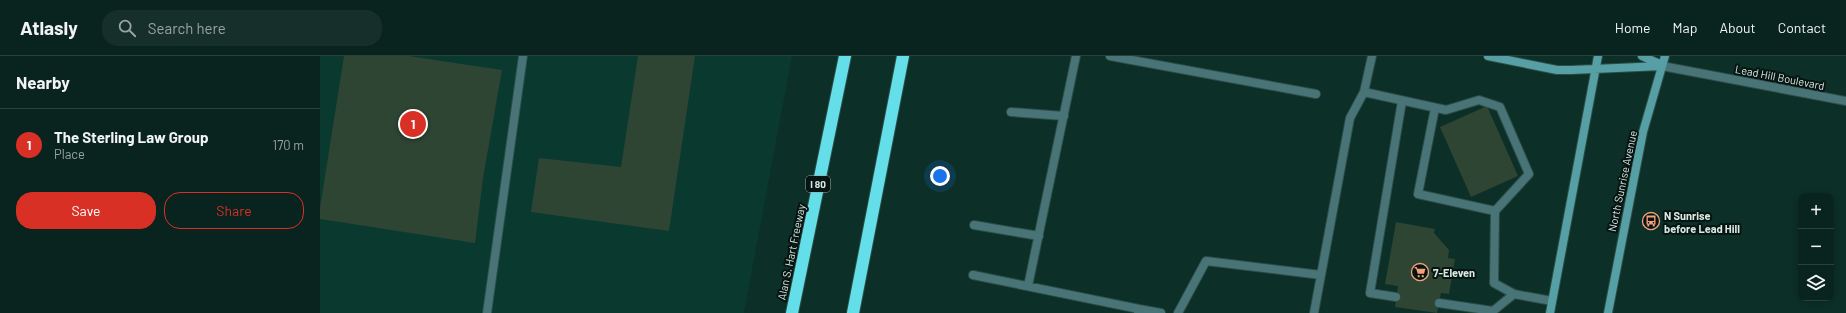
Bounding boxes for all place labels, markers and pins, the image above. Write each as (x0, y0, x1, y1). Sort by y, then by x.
pin: 1 (400, 109, 426, 139)
place label: N Sunrise before Lead Hill (1664, 209, 1740, 235)
bus stop icon: N Sunrise before Lead Hill (1641, 211, 1661, 231)
supermarket icon: 7-Eleven (1410, 262, 1430, 282)
place label: 7-Eleven (1433, 266, 1475, 279)

